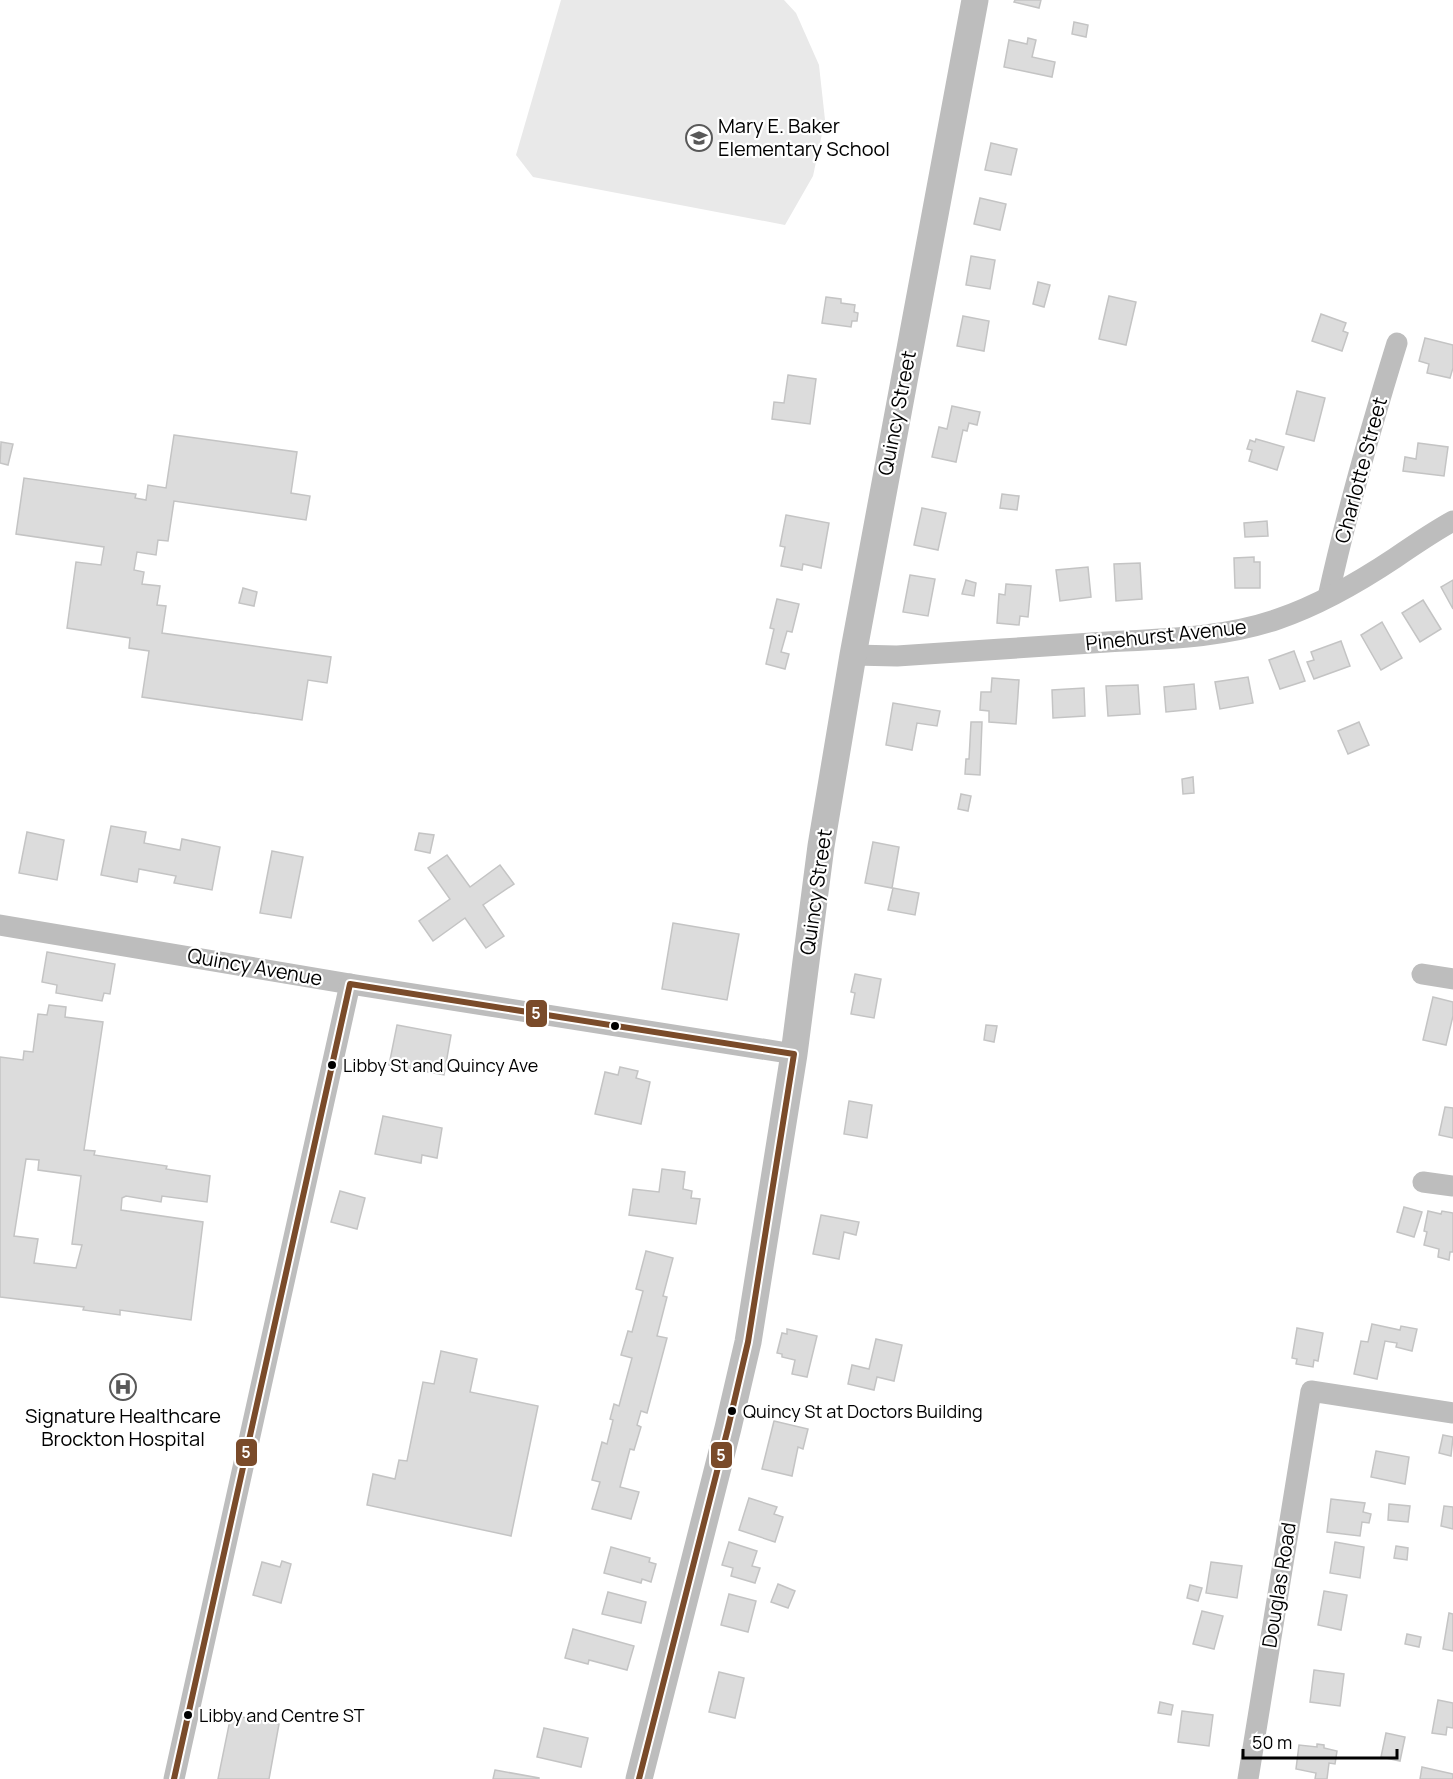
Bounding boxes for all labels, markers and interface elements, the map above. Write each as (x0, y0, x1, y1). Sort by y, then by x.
place label: Mary E. Baker Elementary School (718, 112, 890, 162)
school or university icon: Mary E. Baker Elementary School (684, 123, 714, 153)
street label: Quincy Street (871, 348, 922, 478)
street label: Charlotte Street (1328, 394, 1393, 546)
street label: Pinehurst Avenue (1084, 613, 1248, 656)
street label: Quincy Street (793, 827, 838, 957)
street label: Quincy Avenue (186, 941, 325, 992)
line badge: 5 (525, 999, 548, 1028)
text: 5 (531, 1002, 541, 1024)
unlabelled marker (609, 1020, 621, 1032)
place label: Libby St and Quincy Ave (343, 1053, 538, 1077)
marker: Libby St and Quincy Ave (326, 1059, 338, 1071)
hospital icon: Signature Healthcare Brockton Hospital (108, 1372, 138, 1402)
place label: Quincy St at Doctors Building (743, 1399, 983, 1423)
place label: Signature Healthcare Brockton Hospital (25, 1402, 221, 1452)
marker: Quincy St at Doctors Building (726, 1405, 738, 1417)
line badge: 5 (235, 1438, 258, 1467)
text: 5 (241, 1441, 251, 1463)
line badge: 5 (710, 1441, 733, 1469)
text: 5 (716, 1444, 726, 1466)
street label: Douglas Road (1255, 1520, 1302, 1650)
place label: Libby and Centre ST (199, 1703, 365, 1727)
marker: Libby and Centre ST (182, 1709, 194, 1721)
scale bar (1243, 1722, 1398, 1760)
text: 50 m (1252, 1730, 1292, 1754)

